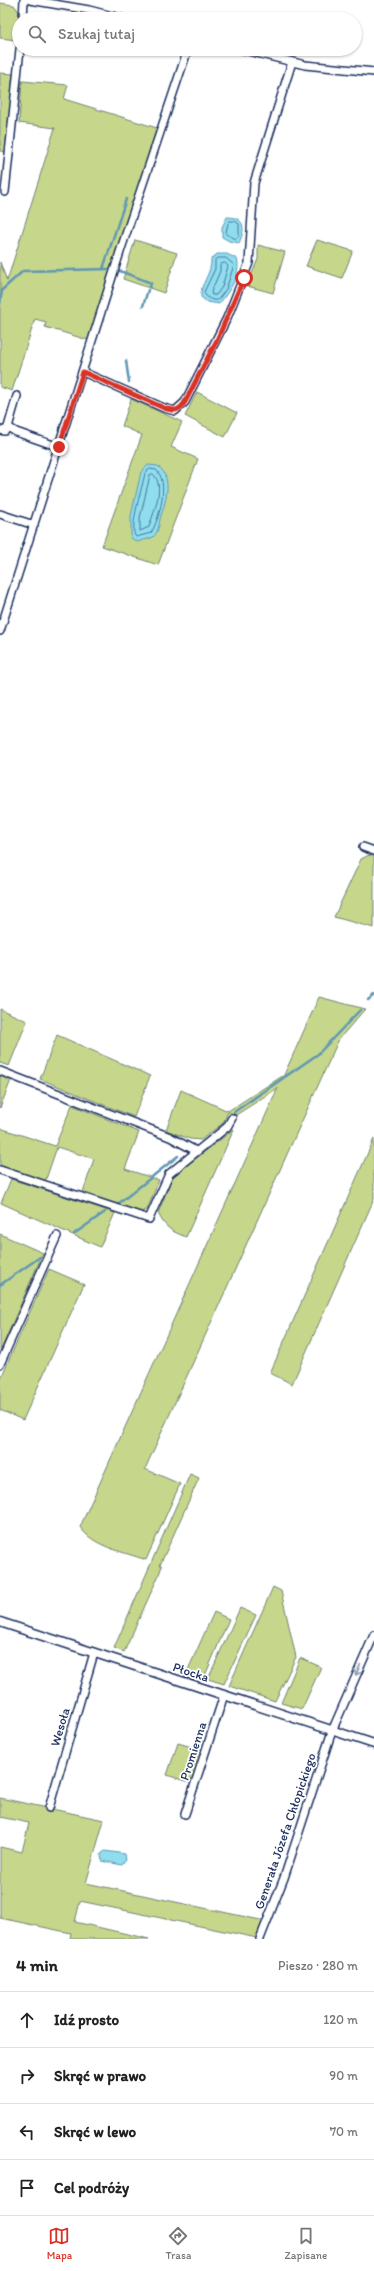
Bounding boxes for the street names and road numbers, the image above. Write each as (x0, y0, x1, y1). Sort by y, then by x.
street label: Płocka (171, 1659, 211, 1685)
street label: Wesoła (47, 1706, 73, 1748)
street label: Promienna (176, 1720, 210, 1782)
street label: Generała Józefa Chłopickiego (251, 1750, 319, 1911)

